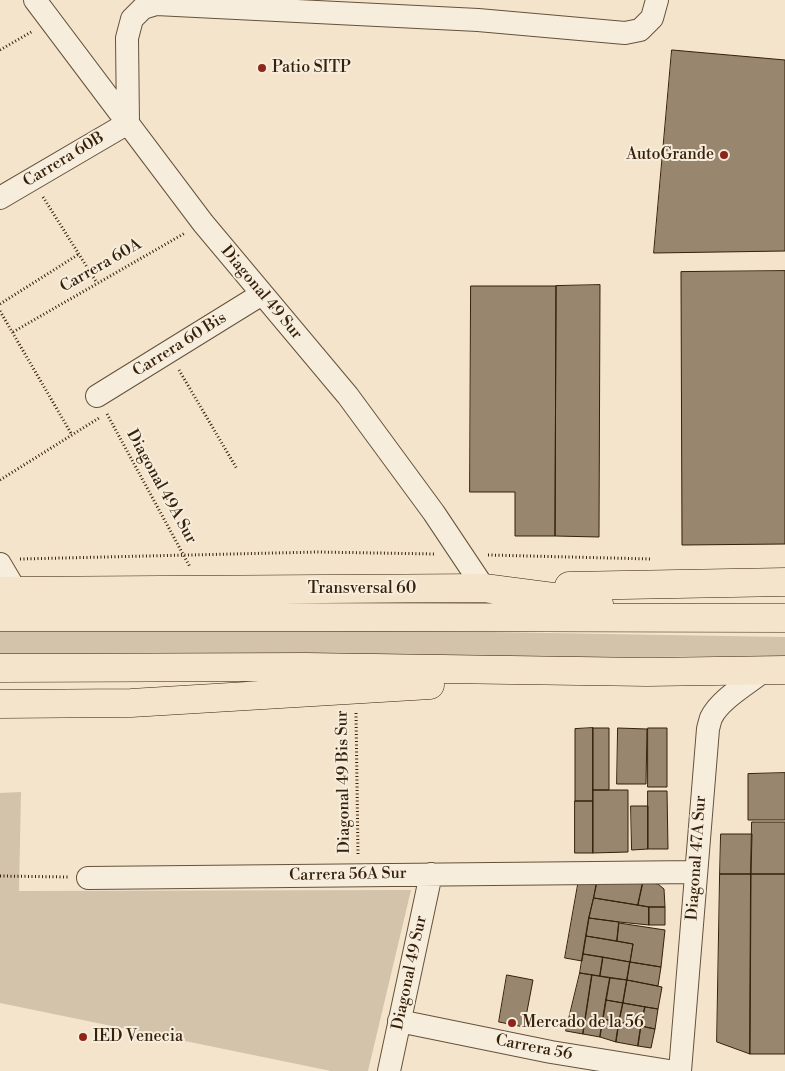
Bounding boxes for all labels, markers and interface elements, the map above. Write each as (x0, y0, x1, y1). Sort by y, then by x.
place label: Patio SITP (272, 58, 351, 78)
marker: Patio SITP (256, 62, 268, 74)
street label: Carrera 60B (20, 128, 108, 192)
place label: AutoGrande (626, 145, 714, 165)
marker: AutoGrande (718, 149, 730, 161)
street label: Carrera 60A (57, 235, 145, 297)
street label: Diagonal 49 Sur (216, 242, 306, 344)
street label: Carrera 60 Bis (130, 309, 230, 381)
street label: Diagonal 49A Sur (122, 427, 200, 547)
street label: Transversal 60 (308, 579, 416, 599)
street label: Diagonal 49 Bis Sur (333, 710, 355, 854)
street label: Diagonal 47A Sur (683, 795, 711, 921)
street label: Carrera 56A Sur (289, 864, 407, 886)
street label: Diagonal 49 Sur (389, 914, 431, 1032)
place label: Mercado de la 56 (522, 1013, 644, 1033)
marker: Mercado de la 56 (506, 1017, 518, 1029)
place label: IED Venecia (93, 1027, 183, 1047)
marker: IED Venecia (77, 1031, 89, 1043)
street label: Carrera 56 (494, 1031, 574, 1065)

